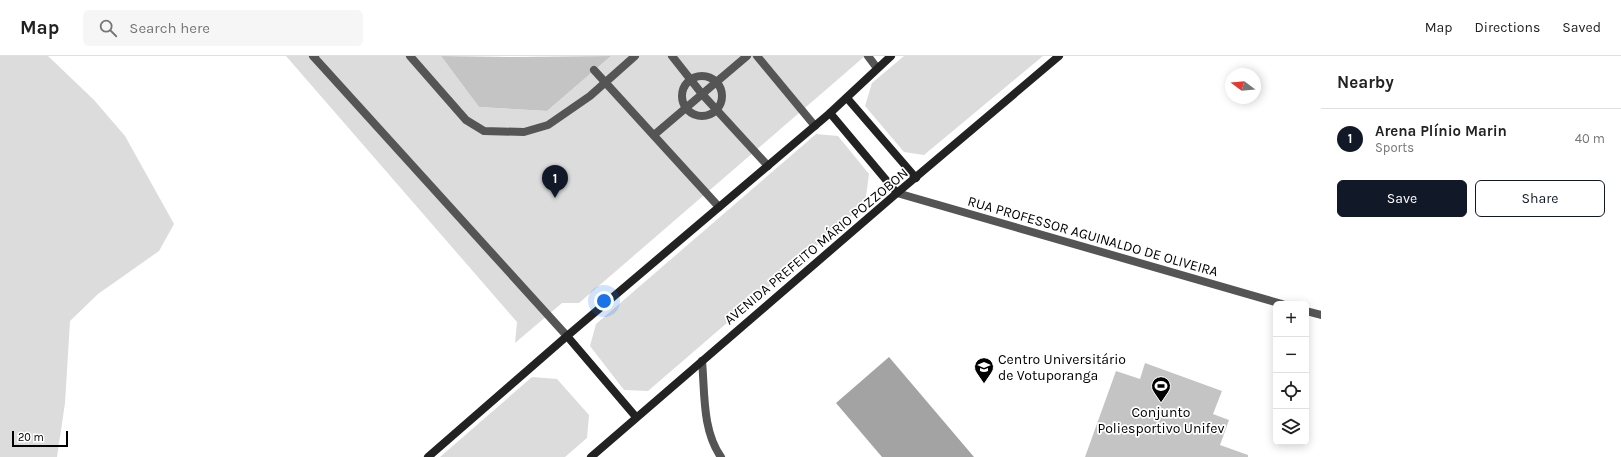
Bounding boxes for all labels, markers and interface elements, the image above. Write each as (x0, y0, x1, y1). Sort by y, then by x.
search box (83, 10, 363, 46)
text: Map (20, 17, 59, 39)
icon: search (97, 17, 119, 39)
text: Search here (129, 19, 210, 37)
text: Map (1425, 19, 1453, 36)
text: Directions (1475, 19, 1540, 36)
text: Saved (1562, 19, 1601, 36)
north arrow (1225, 68, 1261, 104)
text: Nearby (1337, 72, 1394, 92)
text: Arena Plínio Marin (1375, 122, 1507, 140)
text: 1 (1348, 131, 1352, 146)
text: 40 m (1575, 131, 1605, 146)
text: Sports (1375, 140, 1414, 155)
street label: AVENIDA PREFEITO MÁRIO POZZOBON (720, 164, 912, 328)
pin: 1 (542, 165, 568, 198)
button: Save (1337, 180, 1467, 217)
button: Share (1475, 180, 1605, 217)
street label: RUA PROFESSOR AGUINALDO DE OLIVEIRA (966, 193, 1220, 280)
your location (594, 291, 614, 311)
map controls (1273, 301, 1309, 445)
button: + (1273, 301, 1309, 337)
button: − (1273, 337, 1309, 373)
place label: Centro Universitário de Votuporanga (998, 351, 1126, 384)
school or university icon: Centro Universitário de Votuporanga (973, 356, 995, 384)
button: locate (1273, 373, 1309, 409)
sports icon: Conjunto Poliesportivo Unifev (1150, 375, 1172, 403)
place label: Conjunto Poliesportivo Unifev (1097, 404, 1225, 437)
button: layers (1273, 409, 1309, 445)
scale bar (12, 429, 68, 448)
text: 20 m (18, 431, 44, 444)

